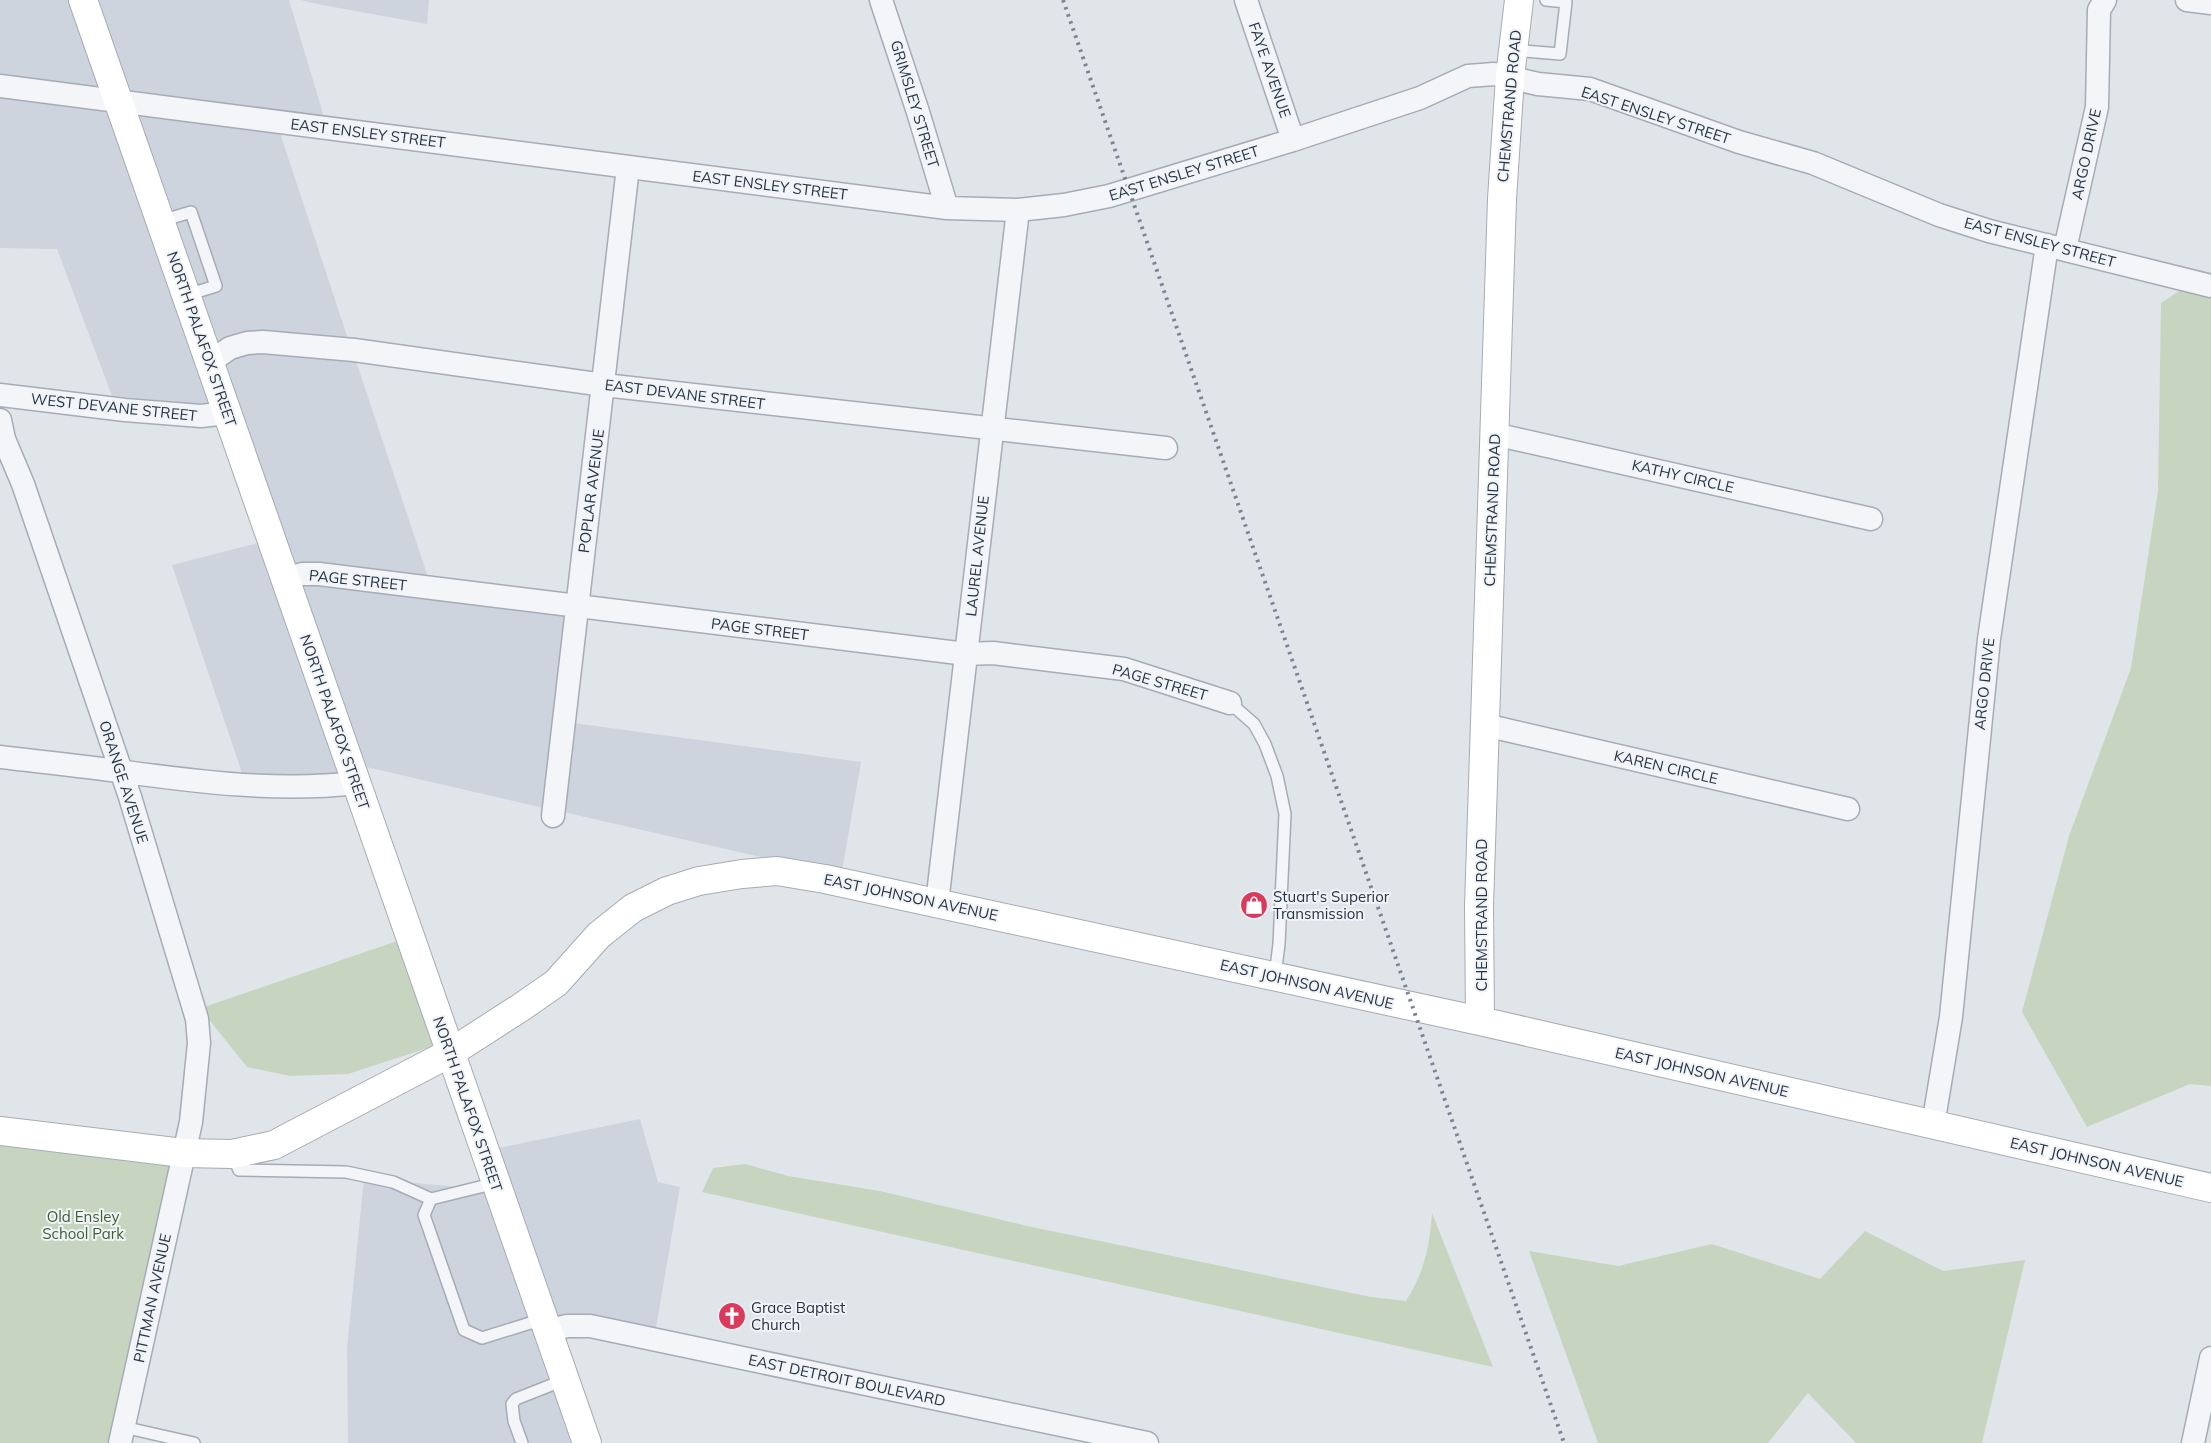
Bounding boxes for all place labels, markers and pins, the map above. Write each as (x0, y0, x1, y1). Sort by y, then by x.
place label: Stuart's Superior Transmission (1273, 887, 1390, 923)
shop icon: Stuart's Superior Transmission (1239, 890, 1269, 920)
place label: Grace Baptist Church (751, 1298, 845, 1334)
church icon: Grace Baptist Church (717, 1301, 747, 1331)

